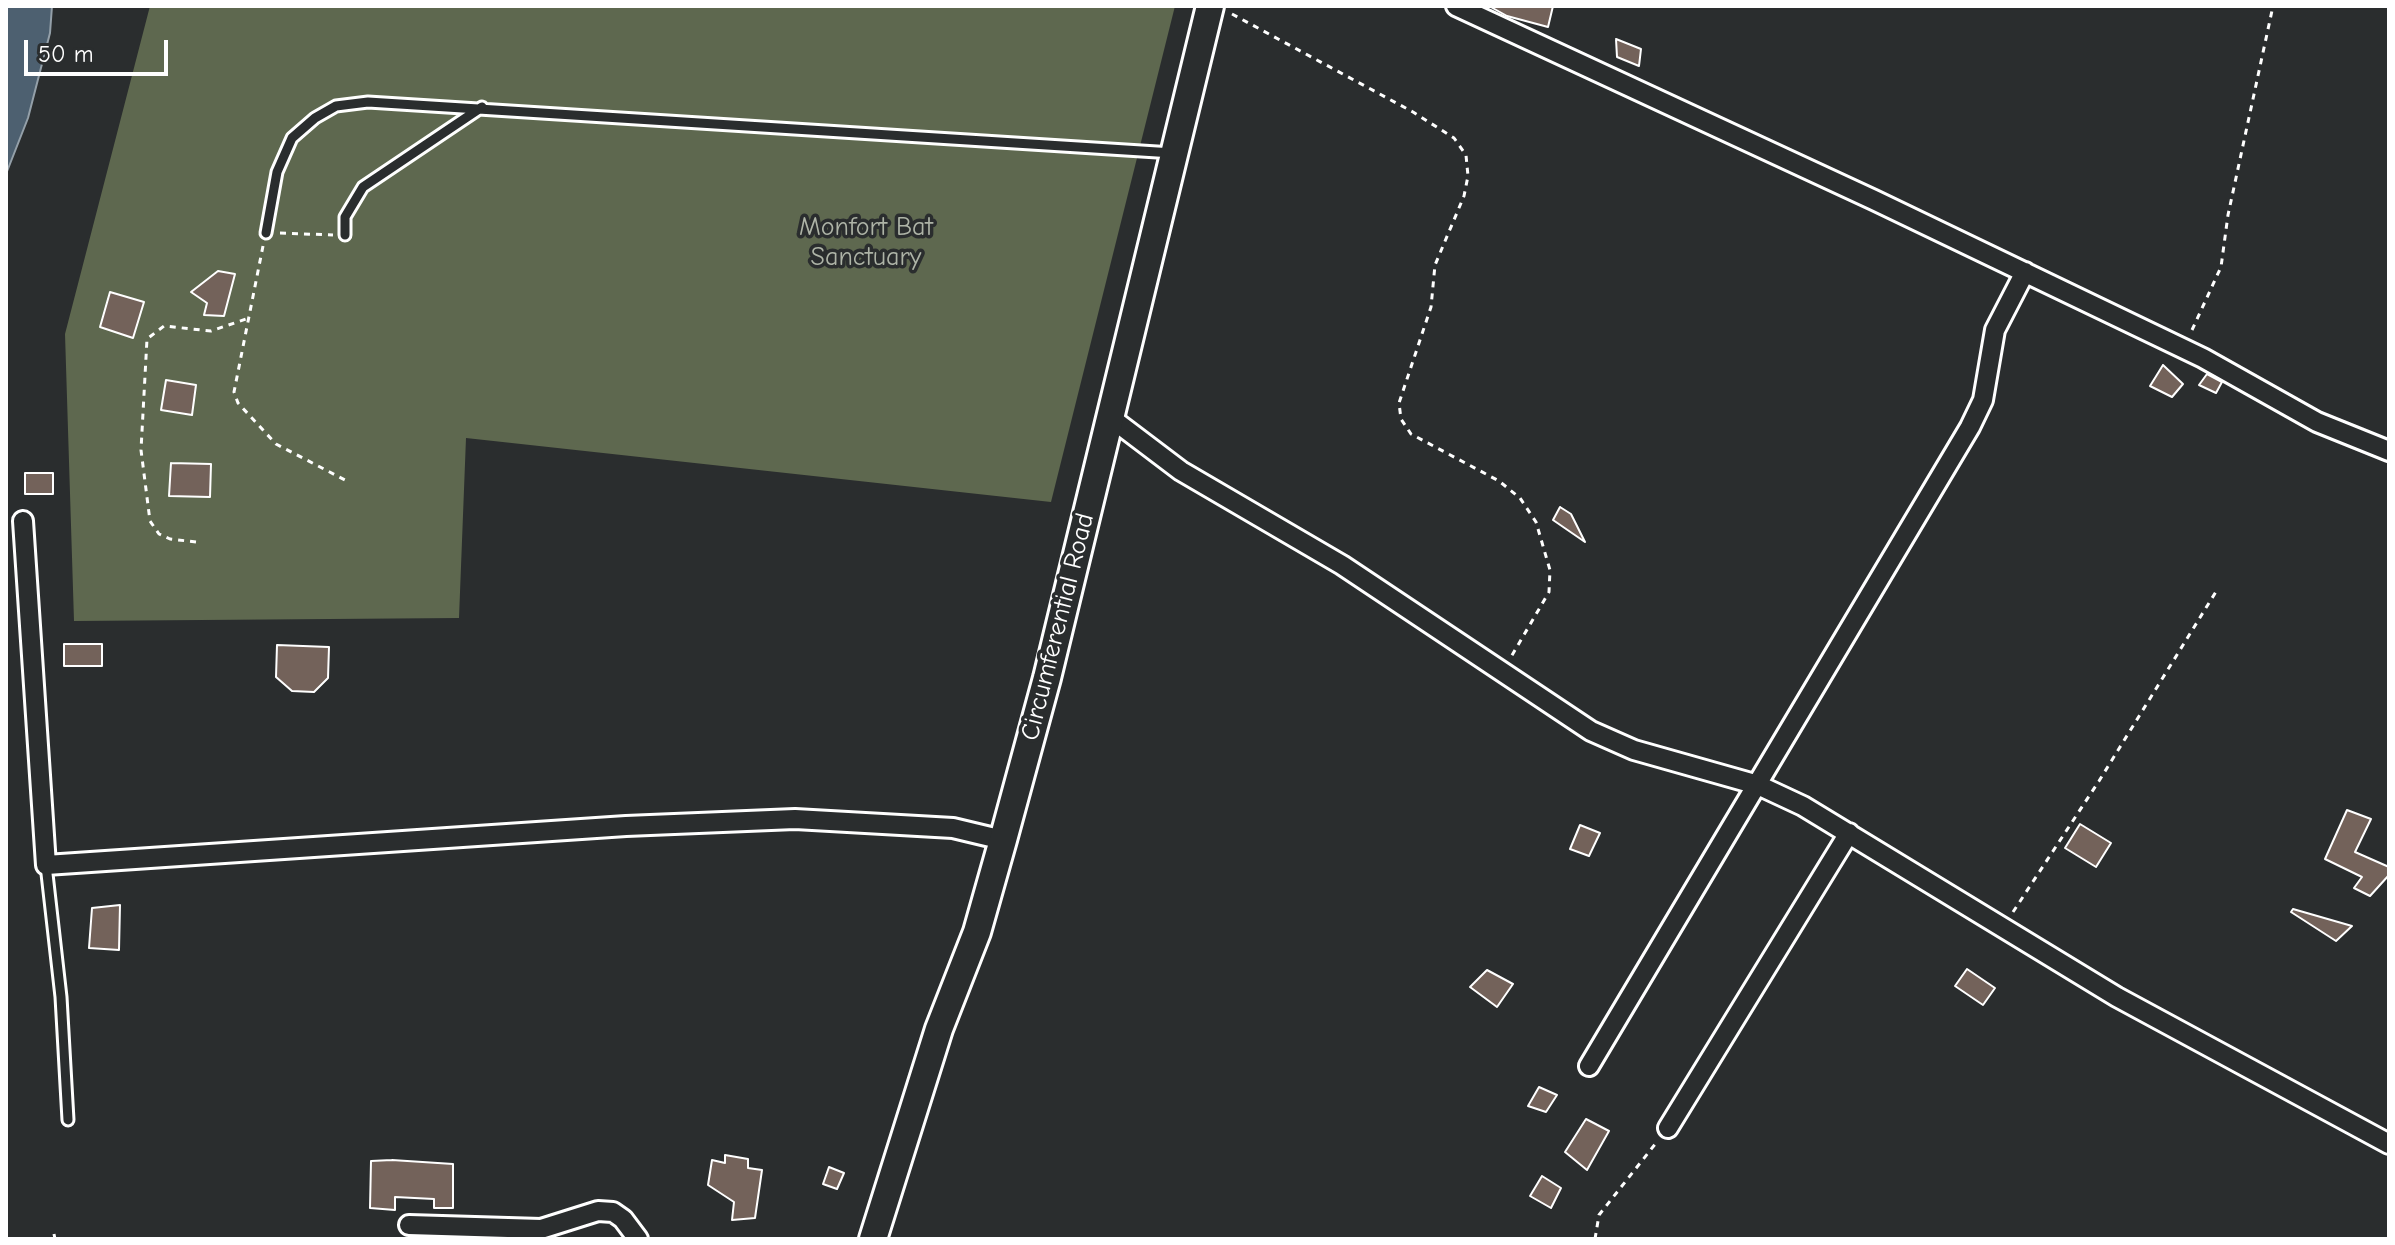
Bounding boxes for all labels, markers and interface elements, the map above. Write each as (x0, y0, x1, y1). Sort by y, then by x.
scale bar (28, 24, 172, 74)
text: 50 m (38, 40, 94, 68)
park label: Monfort Bat Sanctuary (799, 212, 933, 274)
street label: Circumferential Road (1015, 510, 1101, 744)

